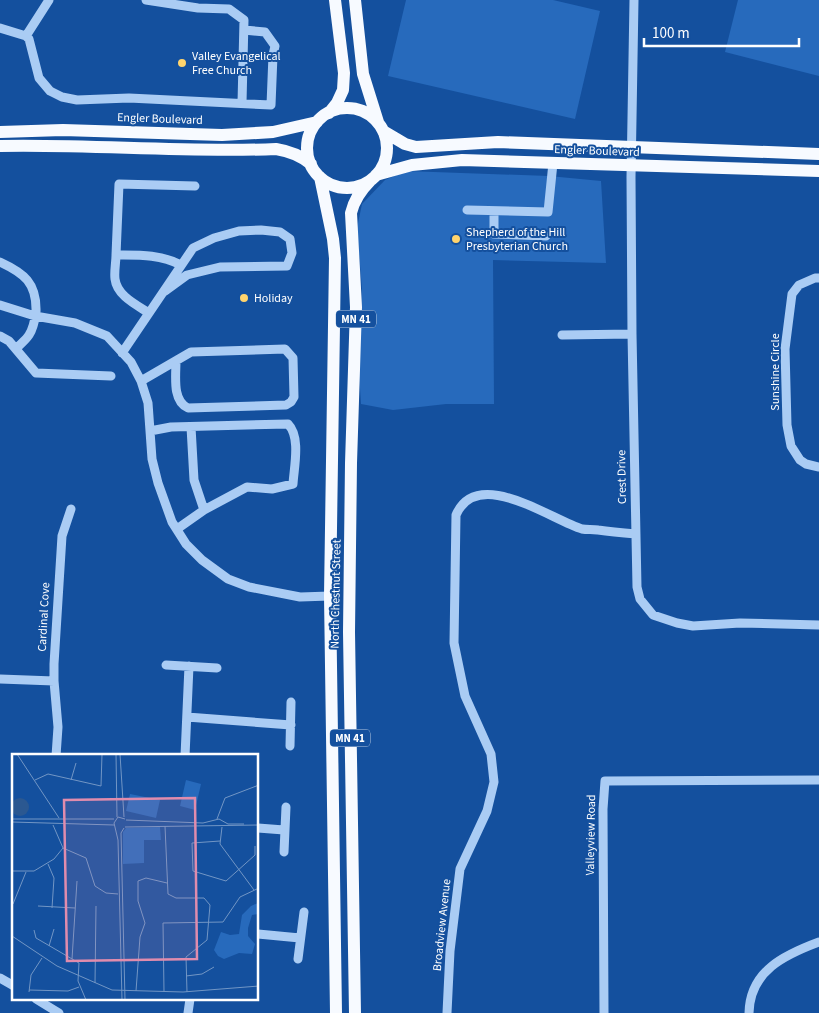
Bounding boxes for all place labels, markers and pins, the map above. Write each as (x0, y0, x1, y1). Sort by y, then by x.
place label: Valley Evangelical Free Church (192, 48, 281, 79)
marker: Valley Evangelical Free Church (176, 57, 188, 69)
place label: Shepherd of the Hill Presbyterian Church (466, 224, 568, 255)
marker: Shepherd of the Hill Presbyterian Church (450, 233, 462, 245)
place label: Holiday (254, 290, 293, 307)
marker: Holiday (238, 292, 250, 304)

